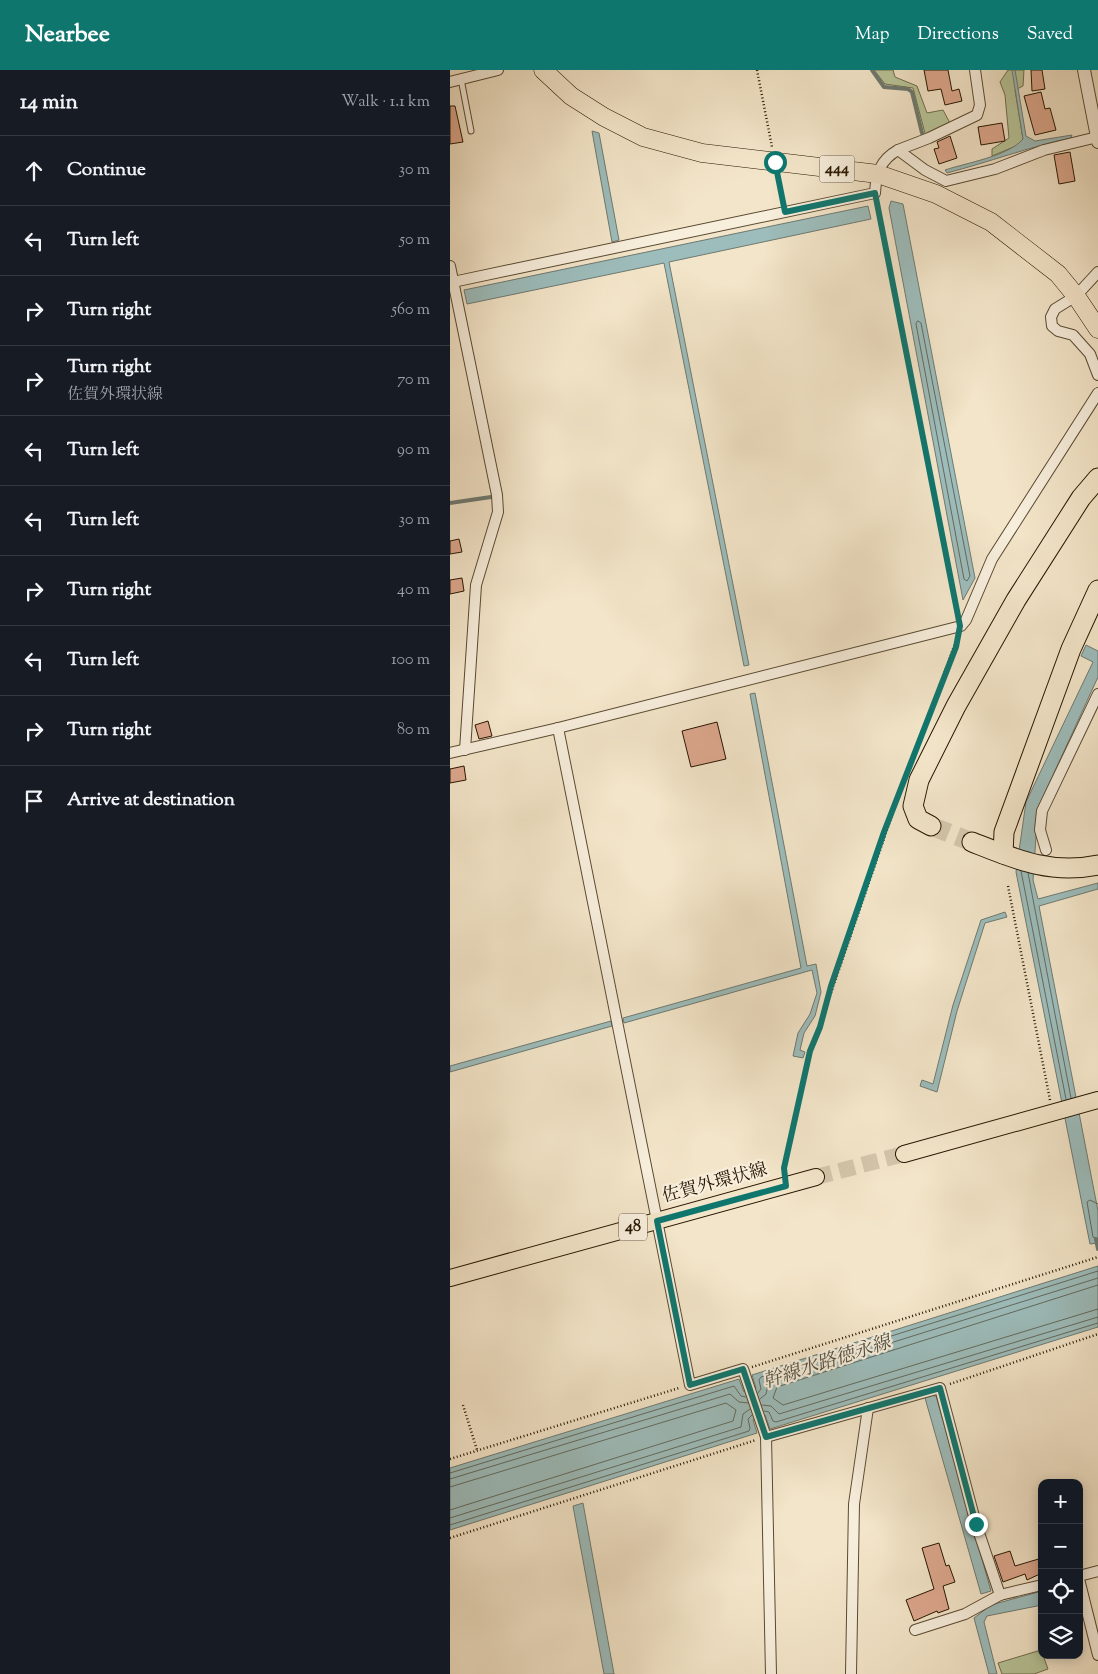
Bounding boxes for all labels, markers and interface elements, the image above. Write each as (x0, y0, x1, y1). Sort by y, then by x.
text: Nearbee (25, 18, 110, 52)
text: Map (855, 22, 890, 48)
text: Directions (918, 22, 999, 48)
text: Saved (1027, 22, 1073, 48)
text: 14 min (20, 88, 78, 118)
text: Walk · 1.1 km (341, 91, 430, 114)
route start (764, 151, 787, 174)
road number: 444 (820, 156, 854, 182)
icon: ahead (20, 157, 48, 185)
text: Continue (67, 157, 146, 184)
text: 30 m (399, 159, 430, 182)
icon: left (20, 227, 48, 255)
text: Turn left (67, 227, 139, 254)
text: 50 m (399, 229, 430, 252)
icon: right (20, 297, 48, 325)
text: Turn right (67, 297, 151, 324)
text: 560 m (391, 299, 430, 322)
text: Turn right (67, 354, 151, 381)
icon: right (20, 367, 48, 395)
text: 70 m (397, 369, 430, 392)
text: 佐賀外環状線 (67, 384, 163, 407)
icon: left (20, 437, 48, 465)
text: Turn left (67, 437, 139, 464)
text: 90 m (397, 439, 430, 462)
icon: left (20, 507, 48, 535)
text: Turn left (67, 507, 139, 534)
text: 30 m (399, 509, 430, 532)
icon: right (20, 577, 48, 605)
text: Turn right (67, 577, 151, 604)
text: 40 m (397, 579, 430, 602)
icon: left (20, 647, 48, 675)
text: Turn left (67, 647, 139, 674)
text: 100 m (391, 649, 430, 672)
icon: right (20, 717, 48, 745)
text: Turn right (67, 717, 151, 744)
text: 80 m (397, 719, 430, 742)
icon: arrive (20, 787, 48, 815)
text: Arrive at destination (67, 787, 235, 814)
street label: 佐賀外環状線 (659, 1157, 771, 1211)
road number: 48 (619, 1214, 647, 1240)
water label: 幹線水路徳永線 (760, 1329, 896, 1396)
map controls (1038, 1479, 1083, 1659)
button: + (1038, 1479, 1083, 1524)
route end (965, 1513, 988, 1536)
button: − (1038, 1524, 1083, 1569)
button: locate (1038, 1569, 1083, 1614)
button: layers (1038, 1614, 1083, 1659)

